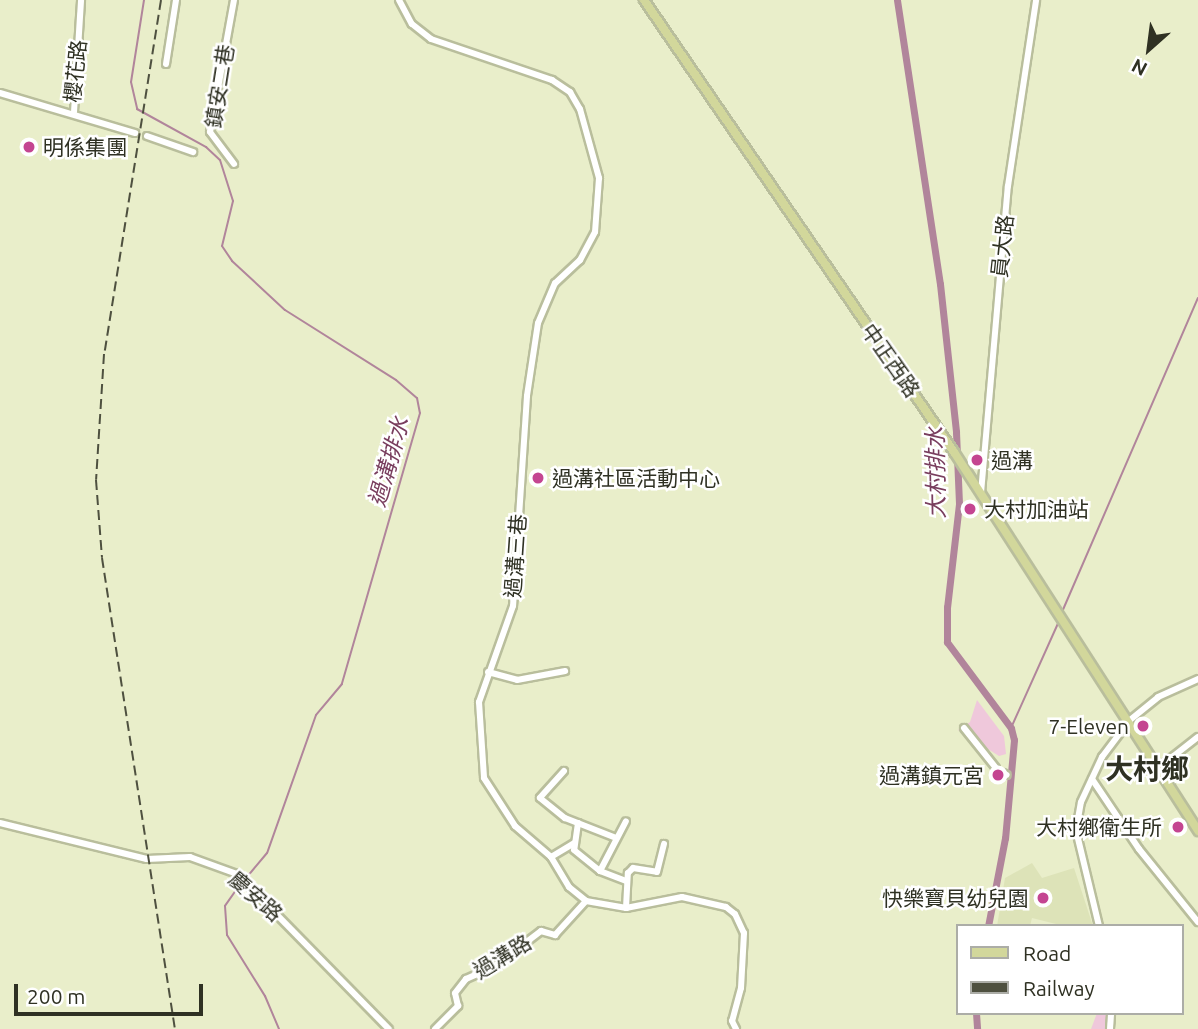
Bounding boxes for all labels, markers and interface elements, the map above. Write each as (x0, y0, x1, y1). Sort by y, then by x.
north arrow (1114, 14, 1184, 84)
street label: 櫻花路 (59, 38, 91, 104)
street label: 鎮安二巷 (200, 43, 238, 129)
text: N (1128, 54, 1151, 81)
place label: 明係集團 (43, 134, 127, 160)
marker: 明係集團 (21, 139, 37, 155)
street label: 員大路 (986, 213, 1018, 279)
street label: 中正西路 (857, 318, 925, 402)
water label: 過溝排水 (363, 414, 415, 510)
water label: 大村排水 (921, 427, 951, 519)
place label: 過溝 (991, 447, 1033, 473)
marker: 過溝 (969, 452, 985, 468)
place label: 過溝社區活動中心 (552, 465, 720, 491)
marker: 過溝社區活動中心 (530, 470, 546, 486)
place label: 大村加油站 (984, 496, 1089, 522)
marker: 大村加油站 (962, 501, 978, 517)
street label: 過溝三巷 (500, 513, 530, 599)
place label: 7-Eleven (1048, 713, 1129, 739)
marker: 7-Eleven (1135, 718, 1151, 734)
district label: 大村鄉 (1105, 752, 1189, 786)
place label: 過溝鎮元宮 (879, 762, 984, 788)
marker: 過溝鎮元宮 (990, 767, 1006, 783)
place label: 大村鄉衛生所 (1036, 814, 1162, 840)
marker: 大村鄉衛生所 (1168, 817, 1188, 837)
street label: 慶安路 (224, 866, 288, 926)
place label: 快樂寶貝幼兒園 (882, 885, 1029, 911)
marker: 快樂寶貝幼兒園 (1035, 890, 1051, 906)
legend (956, 924, 1184, 1015)
street label: 過溝路 (469, 929, 535, 983)
text: Road (1023, 941, 1071, 965)
scale bar (18, 970, 206, 1014)
text: Railway (1023, 976, 1095, 1000)
text: 200 m (27, 984, 85, 1008)

